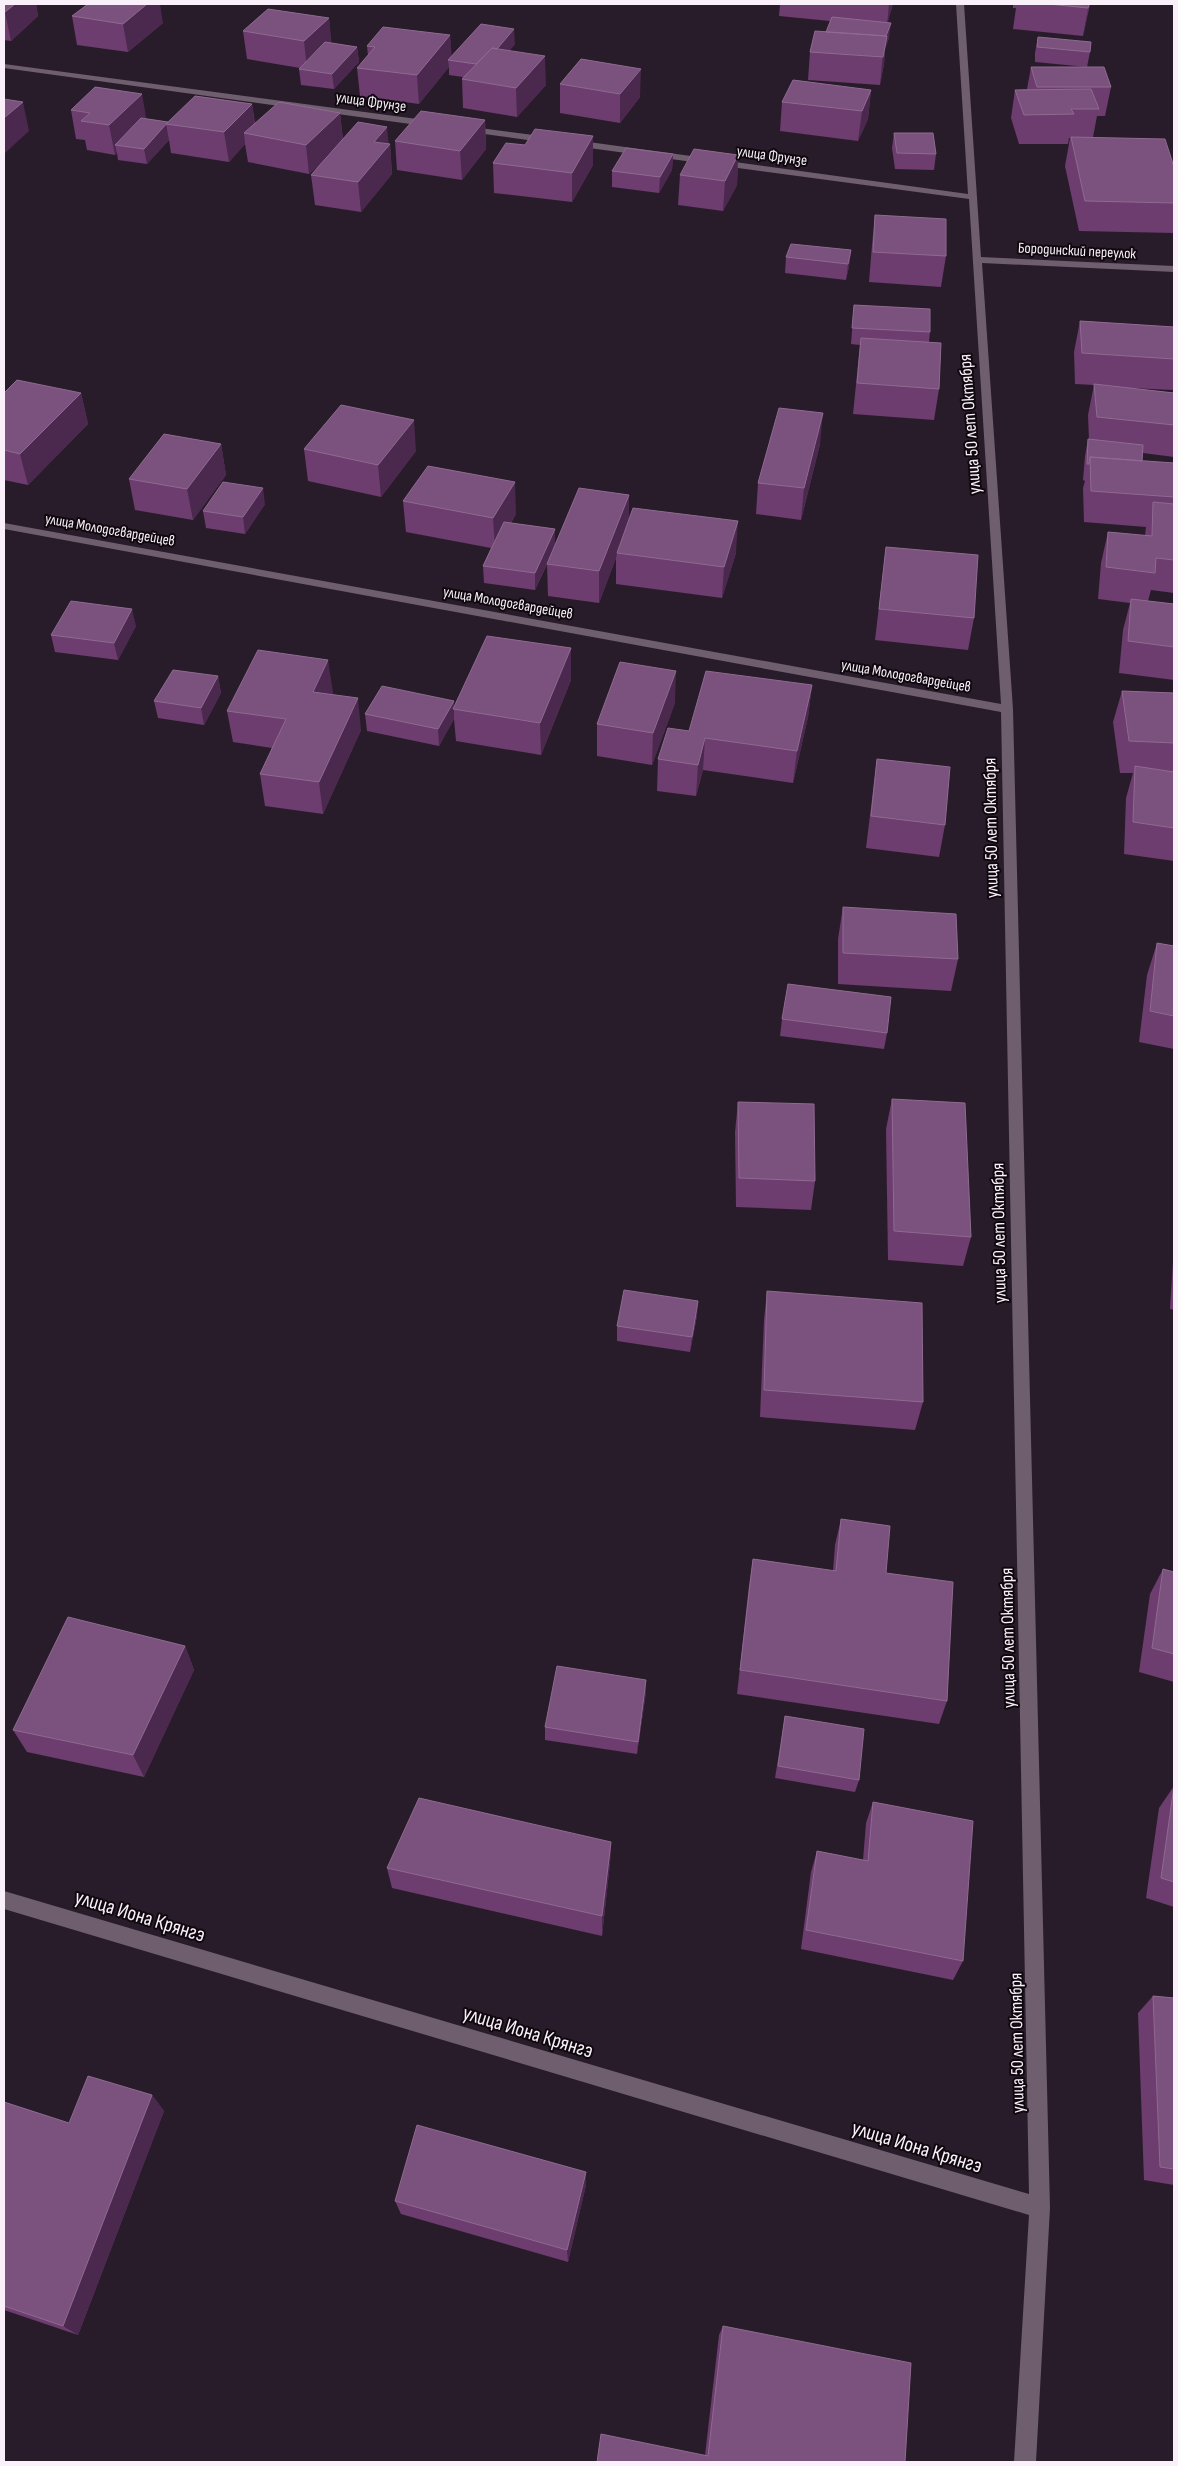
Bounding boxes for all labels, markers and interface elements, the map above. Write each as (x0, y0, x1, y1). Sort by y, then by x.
street label: улица Фрунзе (335, 88, 407, 116)
street label: улица Фрунзе (736, 142, 808, 170)
street label: Бородинский переулок (1018, 238, 1137, 264)
street label: улица 50 лет Октября (955, 353, 985, 495)
street label: улица Молодогвардейцев (44, 509, 176, 551)
street label: улица Молодогвардейцев (442, 582, 574, 624)
street label: улица Молодогвардейцев (840, 655, 972, 697)
street label: улица 50 лет Октября (979, 758, 1003, 898)
street label: улица 50 лет Октября (987, 1163, 1011, 1303)
street label: улица 50 лет Октября (996, 1568, 1020, 1708)
street label: улица Иона Крянгэ (72, 1884, 208, 1948)
street label: улица 50 лет Октября (1005, 1973, 1029, 2113)
street label: улица Иона Крянгэ (460, 2000, 596, 2064)
street label: улица Иона Крянгэ (849, 2115, 985, 2179)

